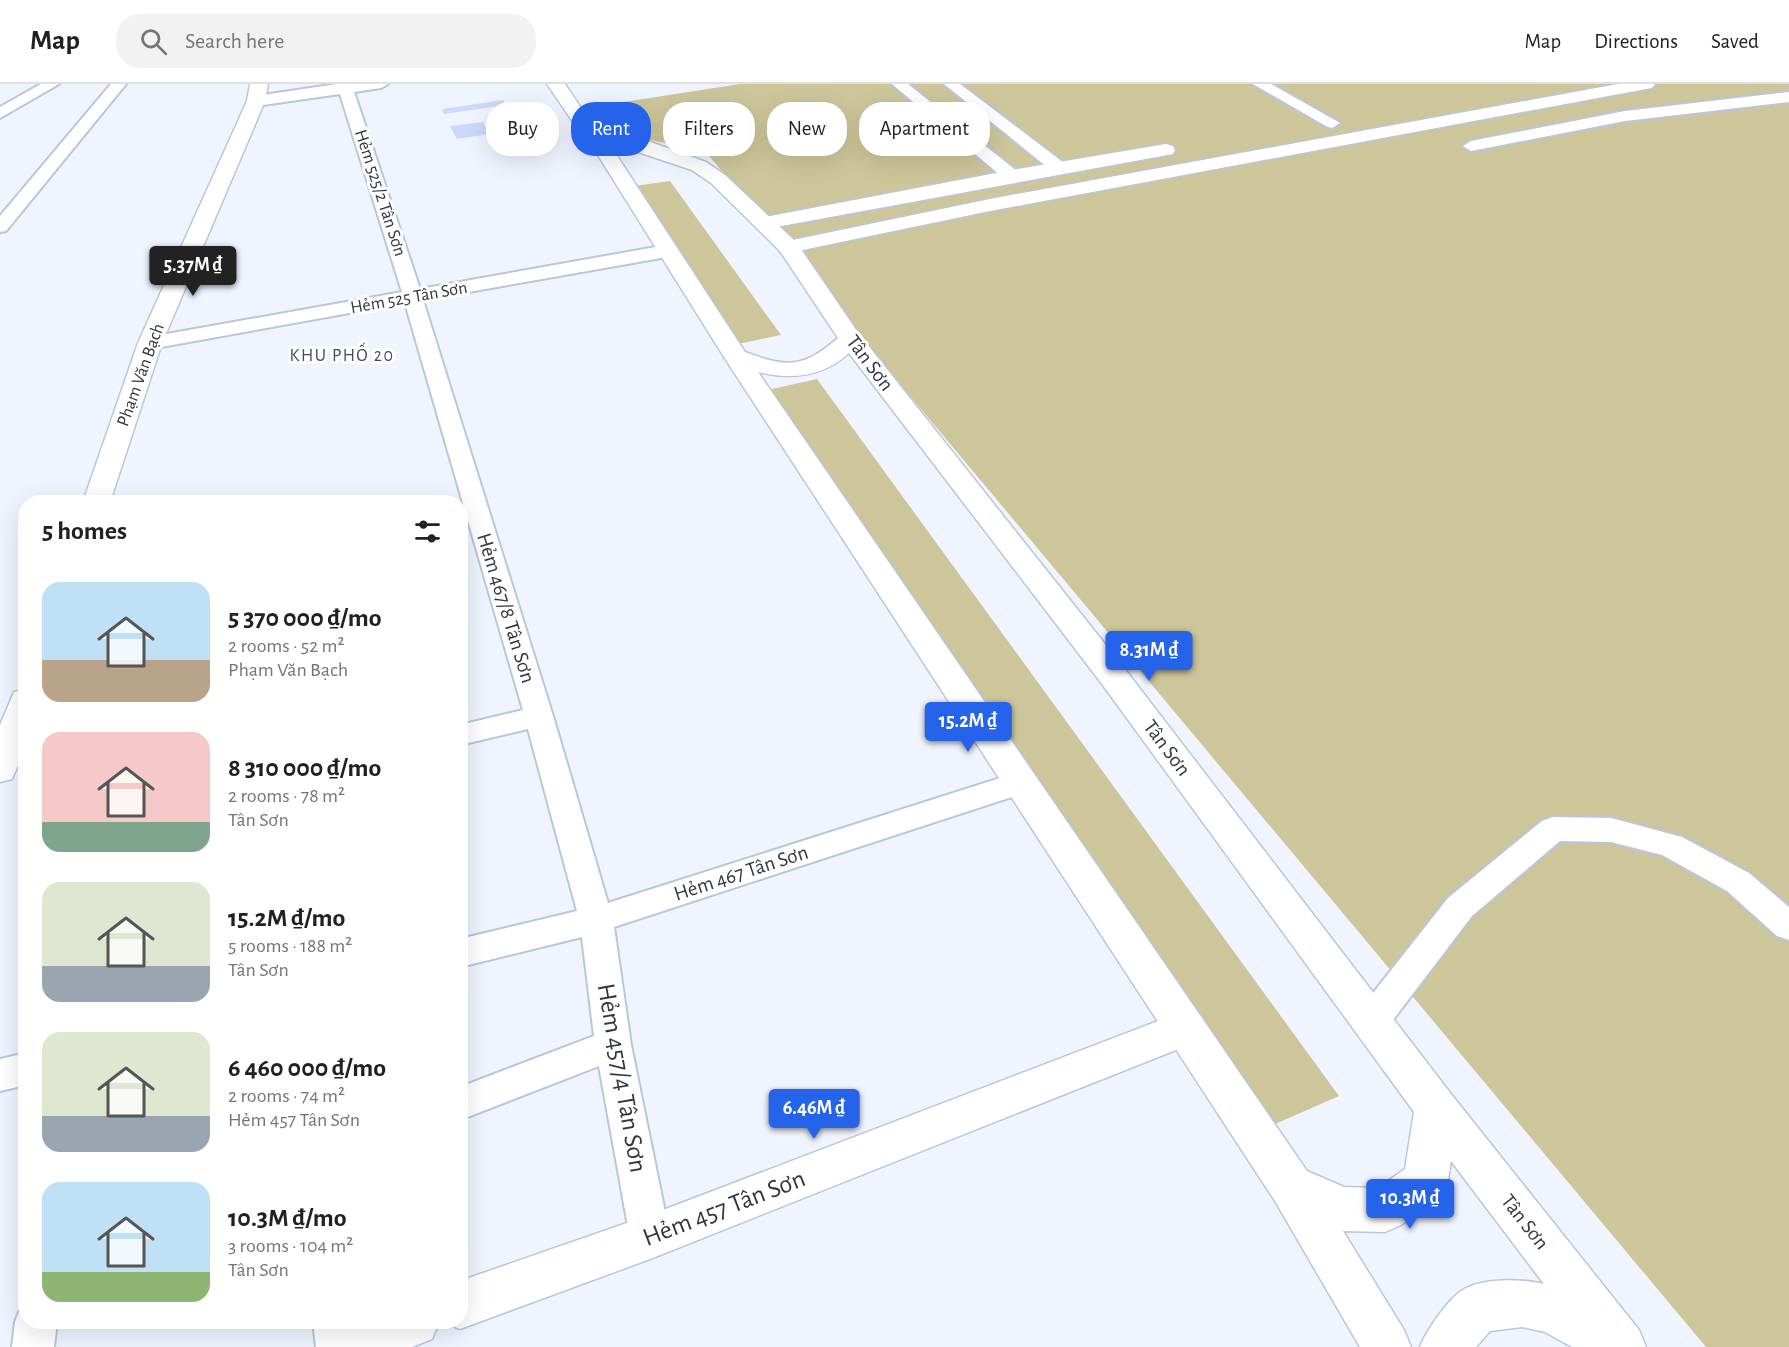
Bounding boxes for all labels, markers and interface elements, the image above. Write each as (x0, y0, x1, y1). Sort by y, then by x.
search box (116, 14, 536, 68)
icon: search (137, 25, 170, 58)
text: Map (30, 27, 80, 55)
text: Search here (185, 30, 284, 52)
text: Map (1525, 31, 1561, 52)
text: Directions (1594, 31, 1678, 52)
text: Saved (1711, 31, 1759, 52)
chip: Buy (486, 102, 559, 156)
chip: Rent (571, 102, 651, 156)
chip: Filters (663, 102, 755, 156)
chip: New (767, 102, 847, 156)
chip: Apartment (859, 102, 990, 156)
street label: Hẻm 525/2 Tân Sơn (351, 128, 409, 258)
pin: 5.37M ₫ (138, 246, 248, 297)
text: 5.37M ₫ (163, 255, 223, 275)
street label: Hẻm 525 Tân Sơn (349, 279, 469, 317)
street label: Phạm Văn Bạch (114, 321, 168, 429)
street label: Tân Sơn (842, 331, 898, 395)
district label: KHU PHỐ 20 (290, 342, 394, 365)
icon: filters (411, 515, 444, 548)
text: 5 homes (42, 518, 127, 544)
street label: Hẻm 467/8 Tân Sơn (473, 530, 539, 686)
text: 5 370 000 ₫/mo (228, 605, 382, 631)
icon: home (90, 606, 162, 678)
pin: 8.31M ₫ (1094, 631, 1204, 682)
text: 2 rooms · 52 m² (228, 636, 345, 656)
text: 8.31M ₫ (1120, 640, 1178, 660)
text: Phạm Văn Bạch (228, 660, 348, 680)
pin: 15.2M ₫ (913, 702, 1023, 753)
text: 15.2M ₫ (939, 711, 997, 731)
street label: Tân Sơn (1139, 716, 1195, 780)
text: 8 310 000 ₫/mo (228, 755, 381, 781)
icon: home (90, 756, 162, 828)
text: 2 rooms · 78 m² (228, 786, 345, 806)
text: Tân Sơn (228, 810, 289, 830)
street label: Hẻm 467 Tân Sơn (671, 841, 811, 905)
text: 15.2M ₫/mo (228, 905, 345, 931)
icon: home (90, 906, 162, 978)
text: 5 rooms · 188 m² (228, 936, 352, 956)
text: Tân Sơn (228, 960, 289, 980)
street label: Hẻm 457/4 Tân Sơn (593, 981, 651, 1175)
text: 6 460 000 ₫/mo (228, 1055, 386, 1081)
icon: home (90, 1056, 162, 1128)
text: 2 rooms · 74 m² (228, 1086, 345, 1106)
pin: 6.46M ₫ (759, 1089, 869, 1140)
text: 6.46M ₫ (783, 1098, 845, 1118)
text: Hẻm 457 Tân Sơn (228, 1110, 360, 1130)
street label: Hẻm 457 Tân Sơn (639, 1165, 809, 1251)
pin: 10.3M ₫ (1355, 1179, 1465, 1230)
text: 10.3M ₫ (1380, 1188, 1440, 1208)
street label: Tân Sơn (1497, 1190, 1553, 1254)
text: 10.3M ₫/mo (228, 1205, 347, 1231)
icon: home (90, 1206, 162, 1278)
text: 3 rooms · 104 m² (228, 1236, 353, 1256)
text: Tân Sơn (228, 1260, 289, 1280)

